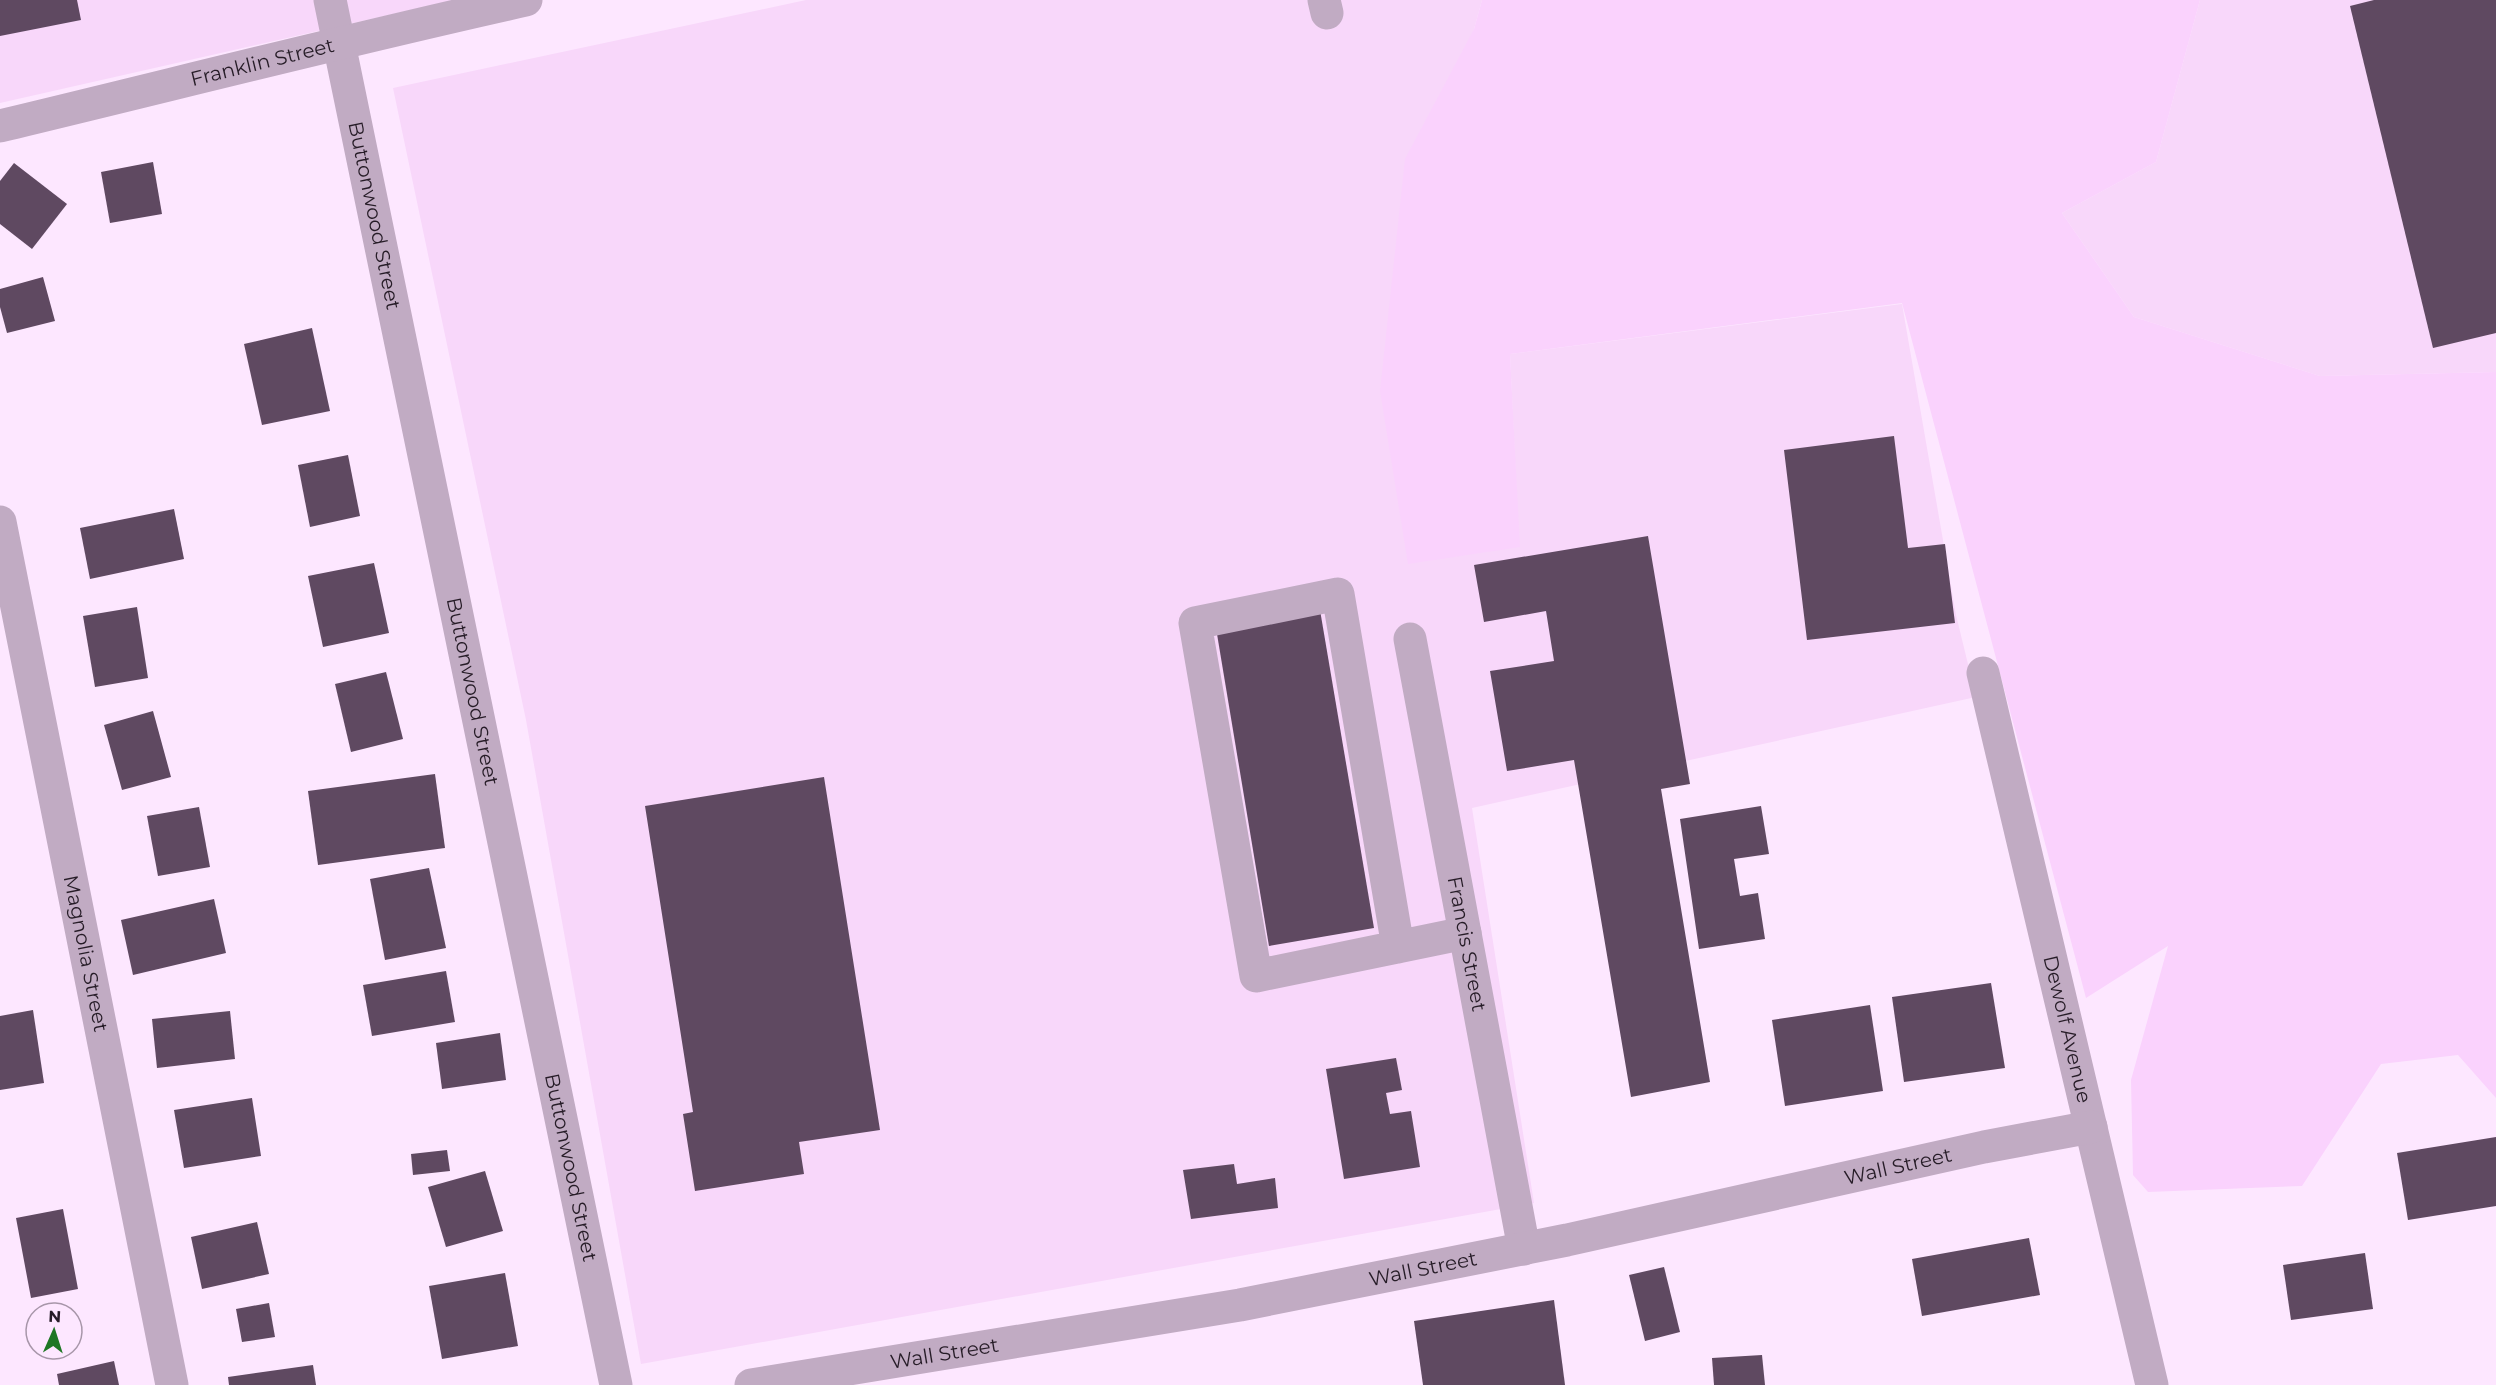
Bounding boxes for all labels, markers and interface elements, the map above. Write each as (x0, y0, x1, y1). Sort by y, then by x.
street label: Franklin Street (188, 33, 337, 91)
street label: Buttonwood Street (343, 119, 406, 312)
street label: Buttonwood Street (442, 595, 504, 788)
street label: Magnolia Street (59, 873, 113, 1034)
street label: Francis Street (1443, 874, 1491, 1013)
street label: Dewolf Avenue (2038, 953, 2097, 1105)
street label: Buttonwood Street (540, 1071, 602, 1264)
street label: Wall Street (1842, 1143, 1954, 1190)
street label: Wall Street (1367, 1246, 1479, 1291)
north arrow (24, 1301, 84, 1361)
text: N (48, 1307, 62, 1326)
street label: Wall Street (888, 1333, 1000, 1374)

